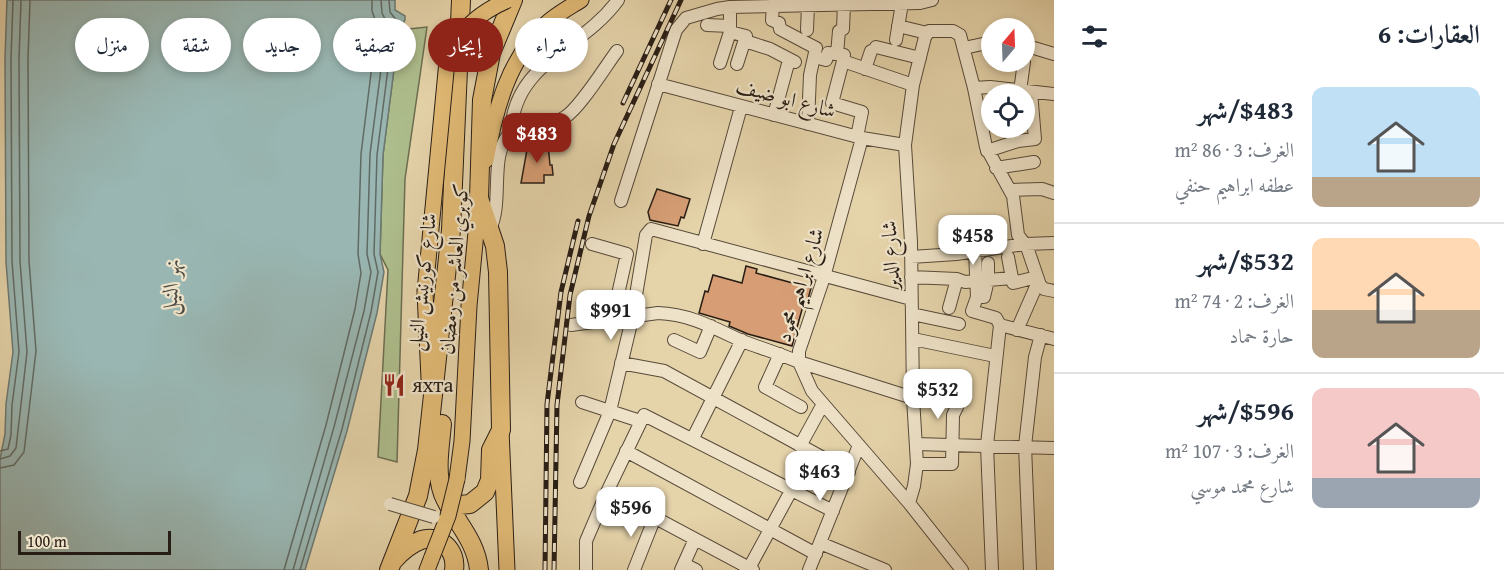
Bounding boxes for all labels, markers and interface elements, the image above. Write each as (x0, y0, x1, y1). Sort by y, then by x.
text: العقارات: 6 (1378, 14, 1480, 53)
chip: منزل (75, 18, 149, 72)
chip: شقة (161, 18, 231, 72)
chip: جديد (243, 18, 321, 72)
chip: تصفية (333, 18, 416, 72)
chip: إيجار (428, 18, 503, 72)
chip: شراء (515, 18, 588, 72)
north arrow (981, 18, 1035, 72)
map controls (981, 18, 1035, 138)
icon: filters (1078, 20, 1111, 53)
street label: شارع ابو ضيف (732, 69, 840, 129)
button: locate (981, 84, 1035, 138)
text: $483/شهر (1198, 90, 1294, 129)
icon: home (1360, 111, 1432, 183)
pin: $483 (501, 113, 573, 164)
text: $483 (516, 118, 558, 147)
text: الغرف: 3 · 86 m² (1175, 135, 1294, 164)
text: عطفه ابراهيم حنفي (1175, 170, 1294, 199)
street label: كوبري العاشر من رمضان (431, 182, 477, 356)
street label: شارع كورنيش النيل (399, 211, 447, 353)
pin: $458 (937, 215, 1009, 266)
street label: شارع الدير (873, 220, 909, 292)
text: $458 (952, 220, 994, 249)
street label: شارع ابراهيم محمود (767, 224, 837, 348)
text: $532/شهر (1198, 241, 1294, 280)
water label: نهر النيل (153, 258, 187, 316)
icon: home (1360, 262, 1432, 334)
text: الغرف: 2 · 74 m² (1175, 286, 1294, 315)
pin: $991 (575, 290, 647, 341)
text: $991 (590, 295, 632, 324)
text: حارة حماد (1229, 321, 1294, 350)
place label: яхта (411, 369, 453, 400)
pin: $532 (902, 369, 974, 420)
restaurant icon: яхта (381, 372, 407, 398)
text: $532 (917, 374, 959, 403)
text: $596/شهر (1198, 391, 1294, 430)
icon: home (1360, 412, 1432, 484)
text: الغرف: 3 · 107 m² (1165, 436, 1294, 465)
pin: $463 (784, 451, 856, 502)
text: $463 (799, 456, 841, 485)
text: شارع محمد موسي (1190, 471, 1294, 500)
pin: $596 (595, 487, 667, 538)
text: $596 (610, 492, 652, 521)
scale bar (18, 528, 171, 556)
text: 100 m (27, 529, 67, 553)

